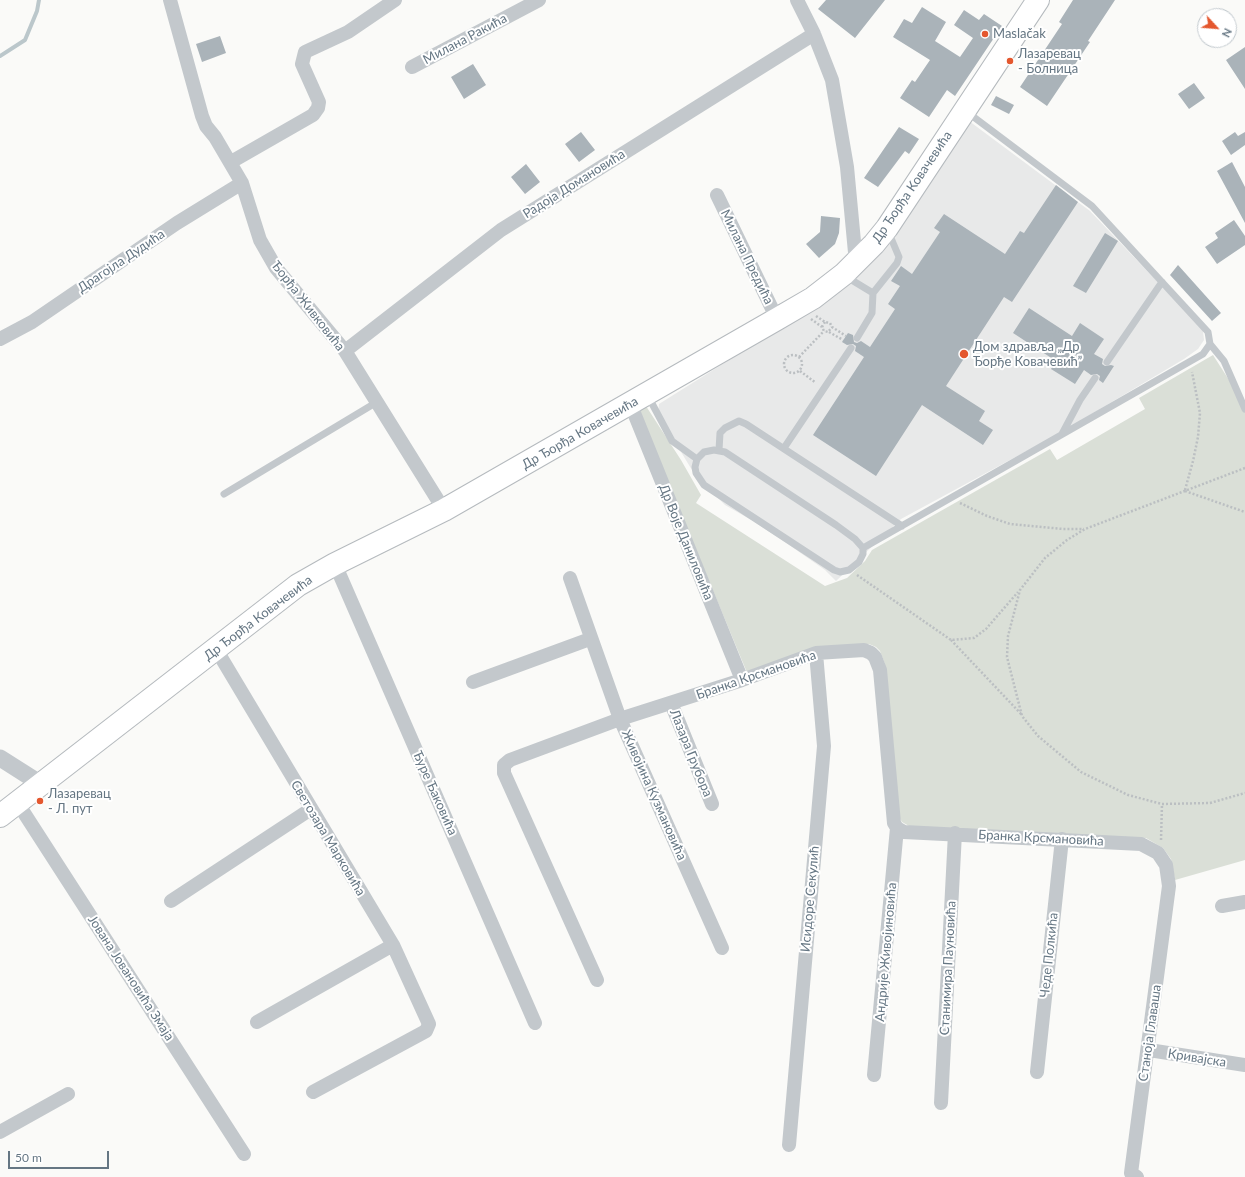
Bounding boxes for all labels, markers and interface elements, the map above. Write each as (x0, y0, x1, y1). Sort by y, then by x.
north arrow (1197, 8, 1237, 48)
street label: Милана Ракића (420, 10, 510, 68)
place label: Maslačak (993, 26, 1046, 42)
text: N (1220, 26, 1235, 40)
marker: Maslačak (980, 29, 990, 39)
place label: Лазаревац - Болница (1018, 46, 1081, 77)
marker: Лазаревац - Болница (1005, 56, 1015, 66)
street label: Др Ђорђа Ковачевића (869, 128, 955, 246)
street label: Радоја Домановића (520, 146, 628, 222)
street label: Милана Предића (717, 207, 777, 307)
street label: Драгојла Дудића (74, 226, 168, 296)
street label: Ђорђа Живковића (268, 258, 348, 354)
place label: Дом здравља „Др Ђорђе Ковачевић” (973, 339, 1082, 370)
marker: Дом здравља „Др Ђорђе Ковачевић” (958, 348, 970, 360)
street label: Др Ђорђа Ковачевића (519, 393, 641, 473)
street label: Др Воје Даниловића (656, 482, 716, 602)
street label: Др Ђорђа Ковачевића (201, 572, 315, 664)
street label: Бранка Крсмановића (694, 647, 818, 703)
street label: Лазара Грубора (666, 707, 716, 799)
street label: Живојина Кузмановића (618, 727, 690, 863)
street label: Ђуре Ђаковића (409, 748, 461, 838)
street label: Светозара Марковића (287, 777, 369, 899)
place label: Лазаревац - Л. пут (48, 786, 111, 817)
marker: Лазаревац - Л. пут (35, 796, 45, 806)
street label: Бранка Крсмановића (978, 827, 1104, 849)
street label: Исидоре Секулић (798, 845, 822, 953)
street label: Андрије Живојиновића (872, 882, 900, 1022)
street label: Станимира Пауновића (937, 900, 959, 1036)
street label: Јована Јовановића Змаја (85, 912, 177, 1044)
street label: Чеде Полкића (1037, 912, 1061, 998)
street label: Станоја Главаша (1135, 984, 1165, 1082)
street label: Кривајска (1167, 1046, 1227, 1070)
scale bar (10, 1143, 111, 1169)
text: 50 m (15, 1150, 42, 1165)

